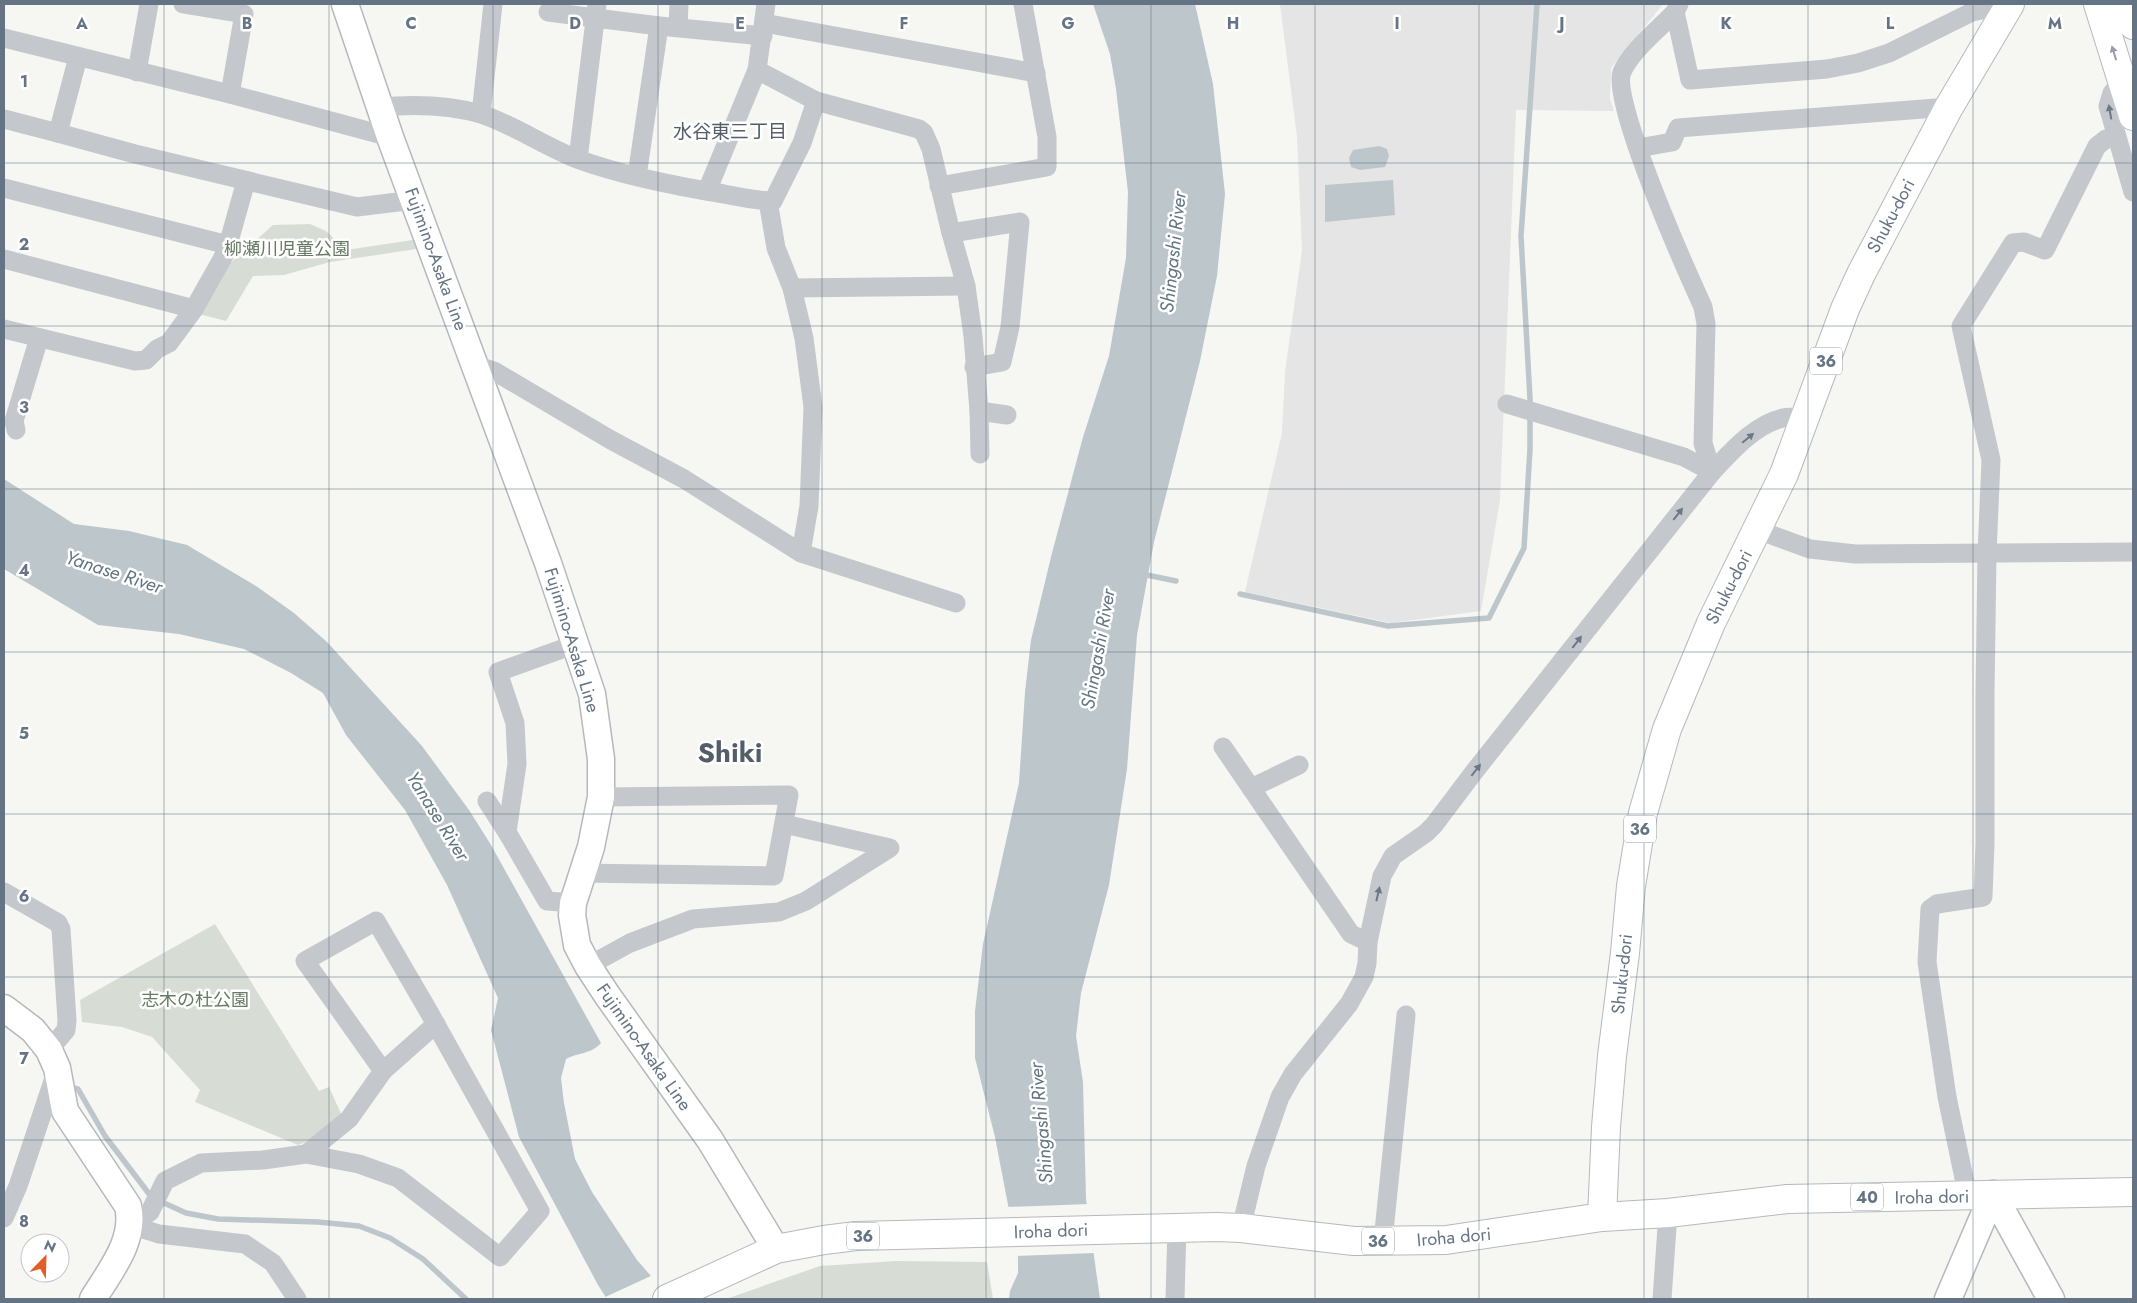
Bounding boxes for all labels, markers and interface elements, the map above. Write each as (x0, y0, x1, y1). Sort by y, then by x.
text: A (75, 12, 88, 35)
text: B (242, 12, 252, 35)
text: C (405, 12, 417, 35)
text: D (569, 12, 581, 35)
text: E (735, 12, 745, 35)
text: F (900, 12, 908, 35)
text: G (1061, 12, 1075, 35)
text: H (1227, 12, 1239, 35)
text: I (1394, 12, 1400, 35)
text: J (1556, 12, 1565, 35)
text: K (1720, 12, 1732, 35)
text: L (1886, 12, 1895, 35)
text: M (2048, 12, 2062, 35)
one-way arrow (2109, 45, 2117, 60)
text: 1 (20, 70, 28, 93)
one-way arrow (2106, 104, 2114, 120)
district label: 水谷東三丁目 (673, 118, 787, 145)
street label: Shuku-dori (1861, 174, 1921, 258)
street label: Fujimino-Asaka Line (398, 184, 474, 334)
water label: Shingashi River (1153, 188, 1193, 314)
text: 2 (19, 233, 29, 256)
park label: 柳瀬川児童公園 (224, 236, 350, 262)
road number: 36 (1810, 348, 1842, 374)
text: 3 (19, 396, 29, 419)
one-way arrow (1741, 433, 1754, 444)
one-way arrow (1672, 508, 1683, 521)
water label: Yanase River (62, 544, 168, 601)
street label: Shuku-dori (1699, 545, 1759, 629)
text: 4 (18, 559, 30, 582)
street label: Fujimino-Asaka Line (538, 564, 606, 716)
water label: Shingashi River (1074, 585, 1122, 711)
one-way arrow (1571, 636, 1582, 649)
text: 5 (19, 722, 29, 745)
district label: Shiki (697, 732, 763, 773)
one-way arrow (1471, 763, 1482, 776)
water label: Yanase River (400, 766, 477, 867)
road number: 36 (1624, 816, 1656, 842)
text: 6 (19, 885, 29, 908)
one-way arrow (1374, 887, 1382, 902)
street label: Shuku-dori (1605, 933, 1639, 1015)
street label: Fujimino-Asaka Line (590, 978, 698, 1116)
park label: 志木の杜公園 (141, 987, 249, 1013)
text: 7 (19, 1047, 29, 1070)
water label: Shingashi River (1022, 1060, 1060, 1185)
street label: Iroha dori (1894, 1183, 1970, 1211)
road number: 40 (1851, 1184, 1883, 1210)
text: 8 (19, 1210, 29, 1233)
street label: Iroha dori (1013, 1217, 1089, 1245)
street label: Iroha dori (1416, 1221, 1492, 1253)
road number: 36 (847, 1222, 879, 1250)
road number: 36 (1362, 1228, 1394, 1254)
north arrow (20, 1233, 70, 1283)
text: N (41, 1235, 59, 1257)

